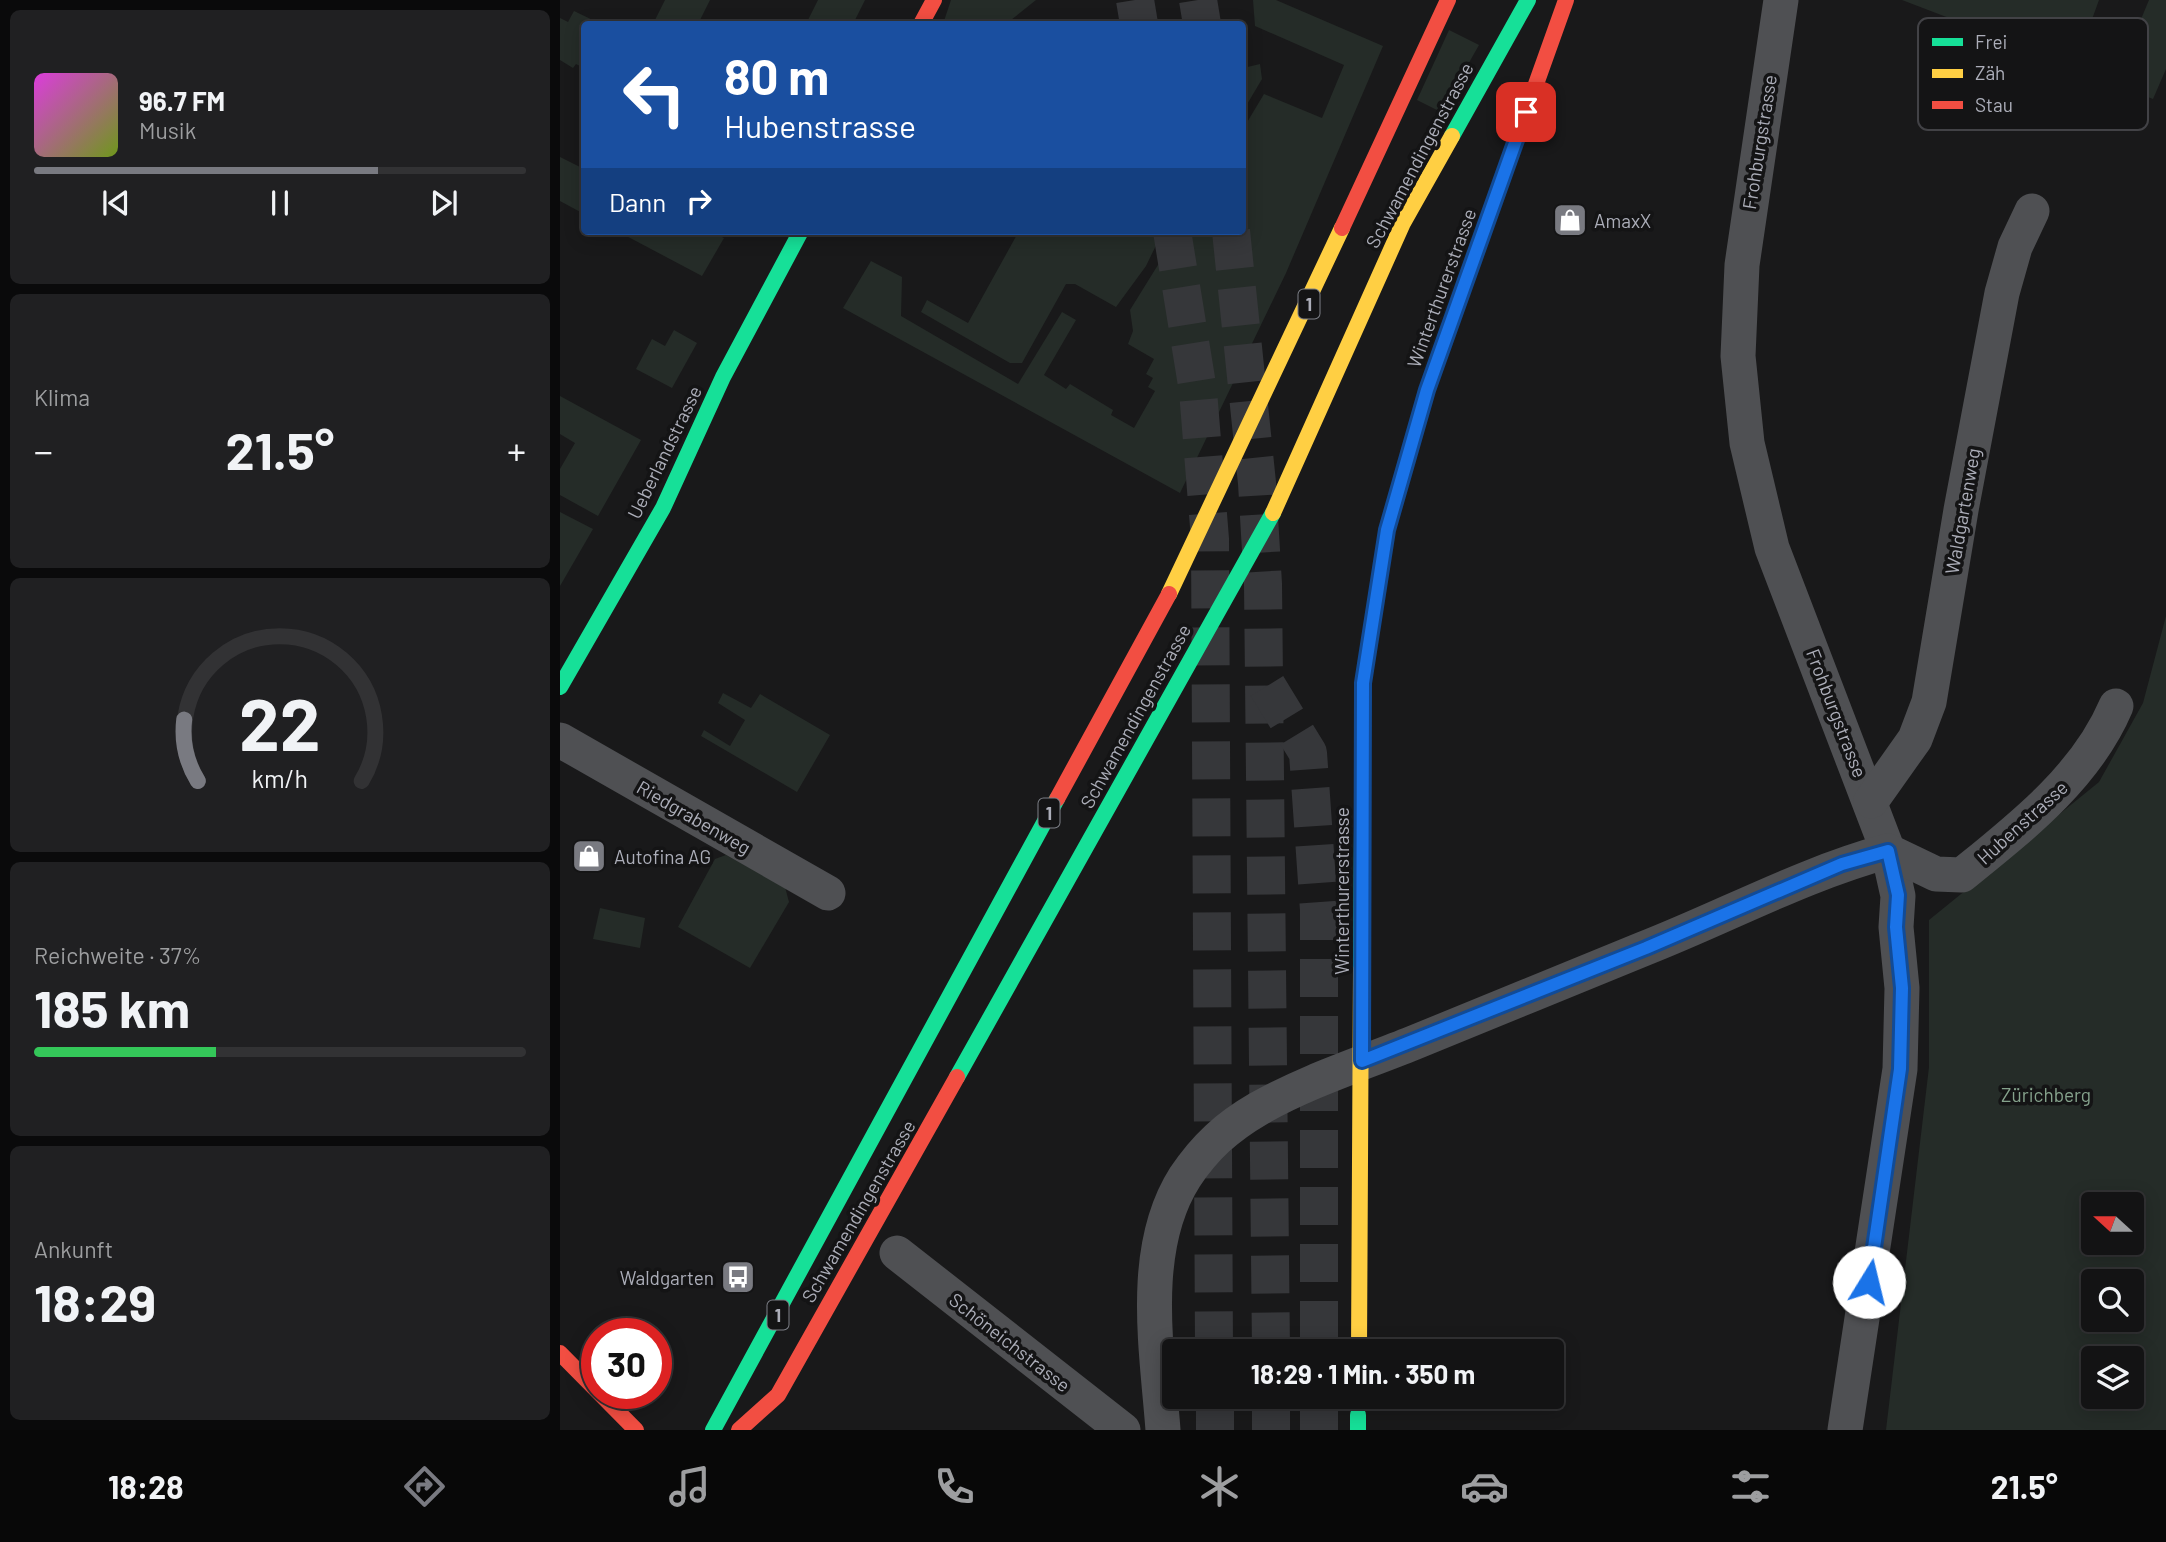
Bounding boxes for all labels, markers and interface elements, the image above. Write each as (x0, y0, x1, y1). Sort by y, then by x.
legend (1918, 18, 2148, 130)
text: Frei (1975, 30, 2007, 53)
text: 80 m (724, 46, 829, 105)
icon: left (609, 49, 700, 140)
street label: Schwamendingenstrasse (1360, 58, 1478, 252)
text: Zäh (1975, 61, 2005, 84)
street label: Frohburgstrasse (1737, 73, 1781, 211)
pin (1496, 82, 1556, 142)
text: 96.7 FM (139, 85, 225, 116)
icon: arrive (1507, 93, 1545, 131)
text: Stau (1975, 93, 2013, 116)
text: Hubenstrasse (724, 106, 916, 144)
text: Musik (139, 116, 196, 144)
icon: right (680, 182, 718, 220)
icon: previous (97, 184, 135, 222)
icon: pause (261, 184, 299, 222)
icon: next (425, 184, 463, 222)
text: Dann (609, 186, 666, 217)
shop icon: AmaxX (1551, 201, 1589, 239)
street label: Winterthurerstrasse (1402, 205, 1480, 371)
place label: AmaxX (1594, 209, 1651, 232)
road number: 1 (1298, 290, 1320, 318)
street label: Ueberlandstrasse (622, 382, 706, 522)
text: Klima (34, 383, 90, 411)
text: 21.5° (226, 418, 334, 480)
text: − (34, 427, 53, 473)
text: + (507, 427, 526, 473)
street label: Waldgartenweg (1940, 446, 1984, 576)
street label: Schwamendingenstrasse (1075, 620, 1195, 812)
street label: Frohburgstrasse (1802, 645, 1872, 781)
text: 22 (239, 678, 321, 766)
text: km/h (252, 763, 308, 793)
street label: Riedgrabenweg (633, 775, 755, 859)
street label: Hubenstrasse (1972, 775, 2072, 869)
road number: 1 (1038, 798, 1060, 828)
street label: Winterthurerstrasse (1330, 807, 1353, 975)
shop icon: Autofina AG (570, 837, 608, 875)
place label: Autofina AG (614, 845, 711, 868)
text: Reichweite · 37% (34, 941, 201, 969)
text: 185 km (34, 976, 190, 1038)
park label: Zürichberg (2001, 1083, 2091, 1106)
street label: Schwamendingenstrasse (796, 1116, 920, 1306)
north arrow (2081, 1192, 2144, 1255)
map controls (2081, 1192, 2144, 1409)
text: Ankunft (34, 1235, 113, 1263)
position arrow (1832, 1245, 1906, 1319)
bus stop icon: Waldgarten (719, 1258, 757, 1296)
place label: Waldgarten (620, 1266, 714, 1289)
button: search (2081, 1269, 2144, 1332)
text: 18:29 (34, 1270, 156, 1332)
street label: Schöneichstrasse (945, 1288, 1075, 1396)
road number: 1 (768, 1300, 788, 1330)
speed limit sign: 30 (581, 1318, 672, 1409)
button: layers (2081, 1346, 2144, 1409)
text: 18:29 · 1 Min. · 350 m (1251, 1358, 1475, 1389)
icon: directions (400, 1462, 449, 1511)
icon: music (665, 1462, 714, 1511)
icon: phone (930, 1462, 979, 1511)
icon: climate (1195, 1462, 1244, 1511)
icon: car (1460, 1462, 1509, 1511)
icon: filters (1726, 1462, 1775, 1511)
text: 18:28 (108, 1467, 184, 1505)
text: 21.5° (1991, 1467, 2058, 1505)

